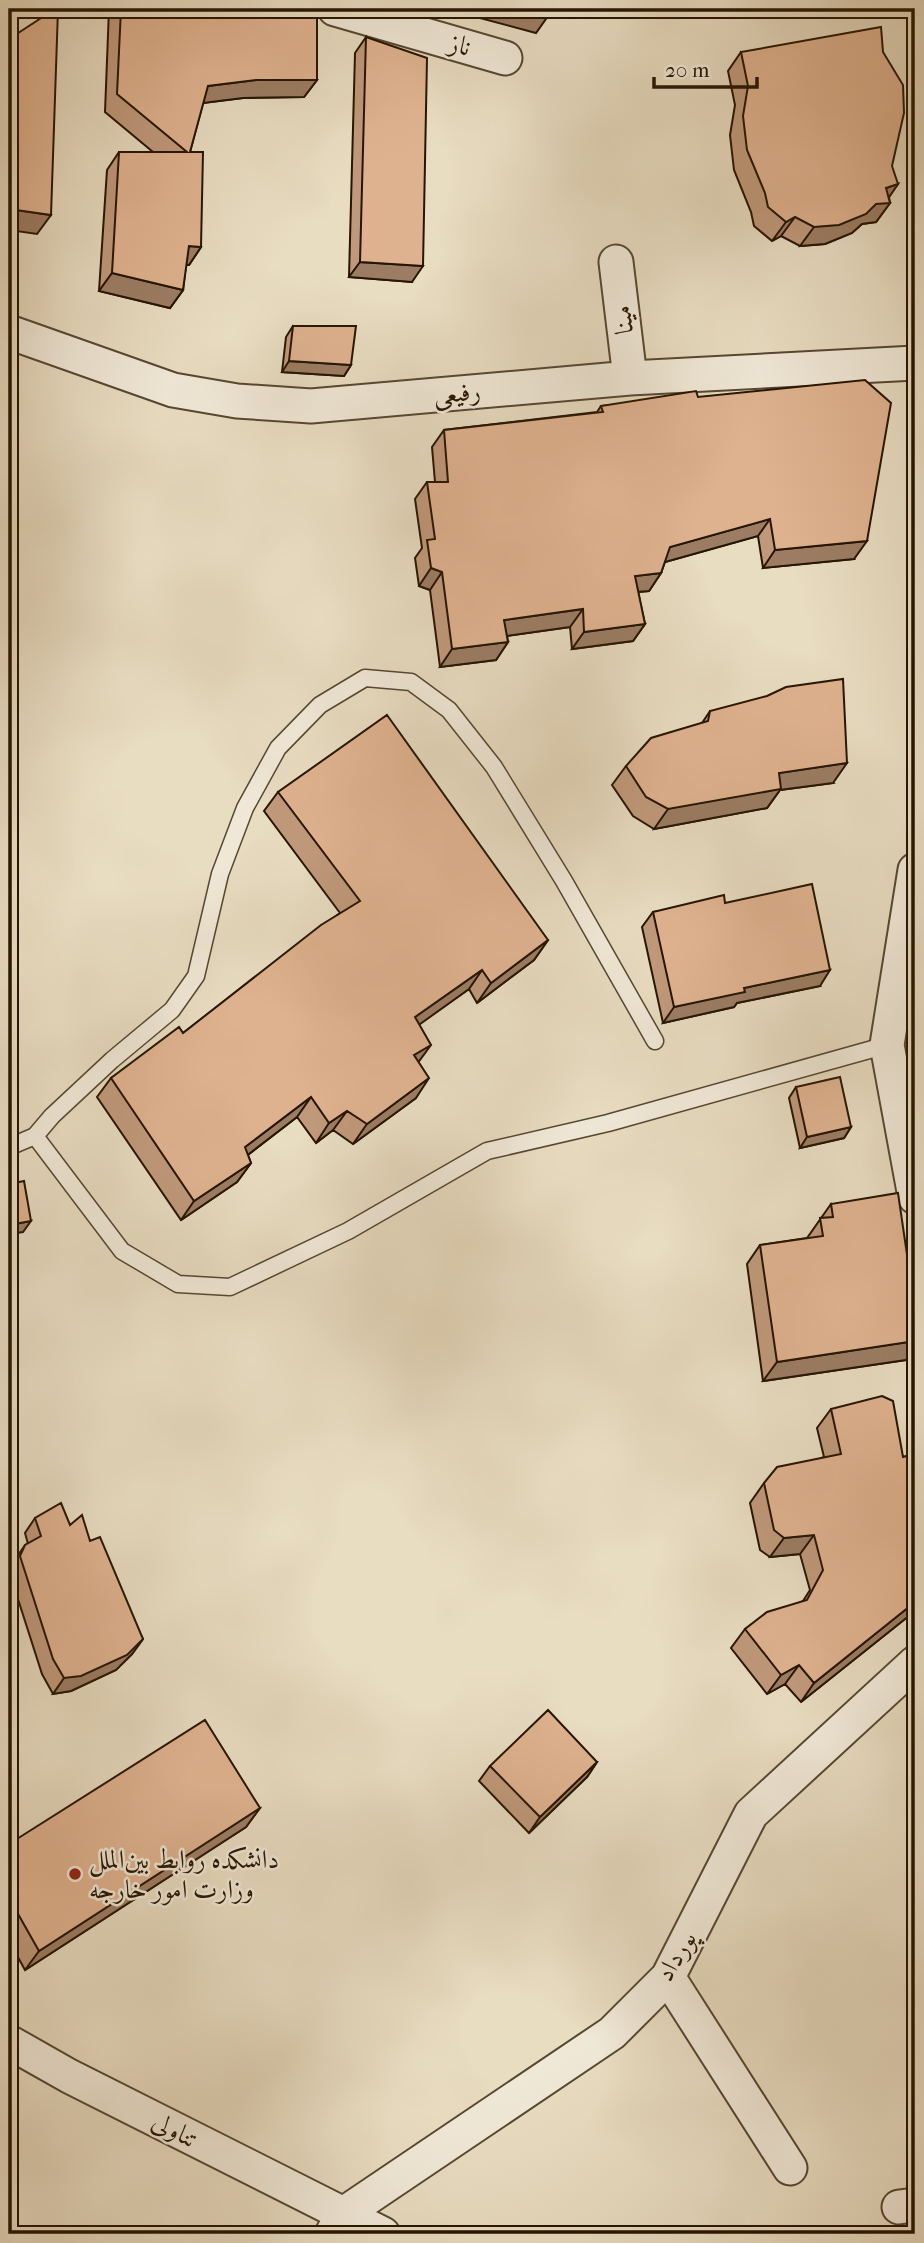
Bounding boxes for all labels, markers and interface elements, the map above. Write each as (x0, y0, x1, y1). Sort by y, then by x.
street label: ناز (443, 26, 475, 63)
scale bar (654, 46, 758, 90)
text: 20 m (665, 58, 710, 82)
street label: مینا (606, 304, 640, 336)
street label: رفیعی (432, 375, 482, 412)
place label: دانشکده روابط بین‌الملل وزارت امور خارجه (89, 1844, 279, 1906)
marker: دانشکده روابط بین‌الملل وزارت امور خارجه (67, 1866, 83, 1882)
street label: پورداد (649, 1924, 706, 1988)
street label: تناولی (147, 2105, 203, 2155)

